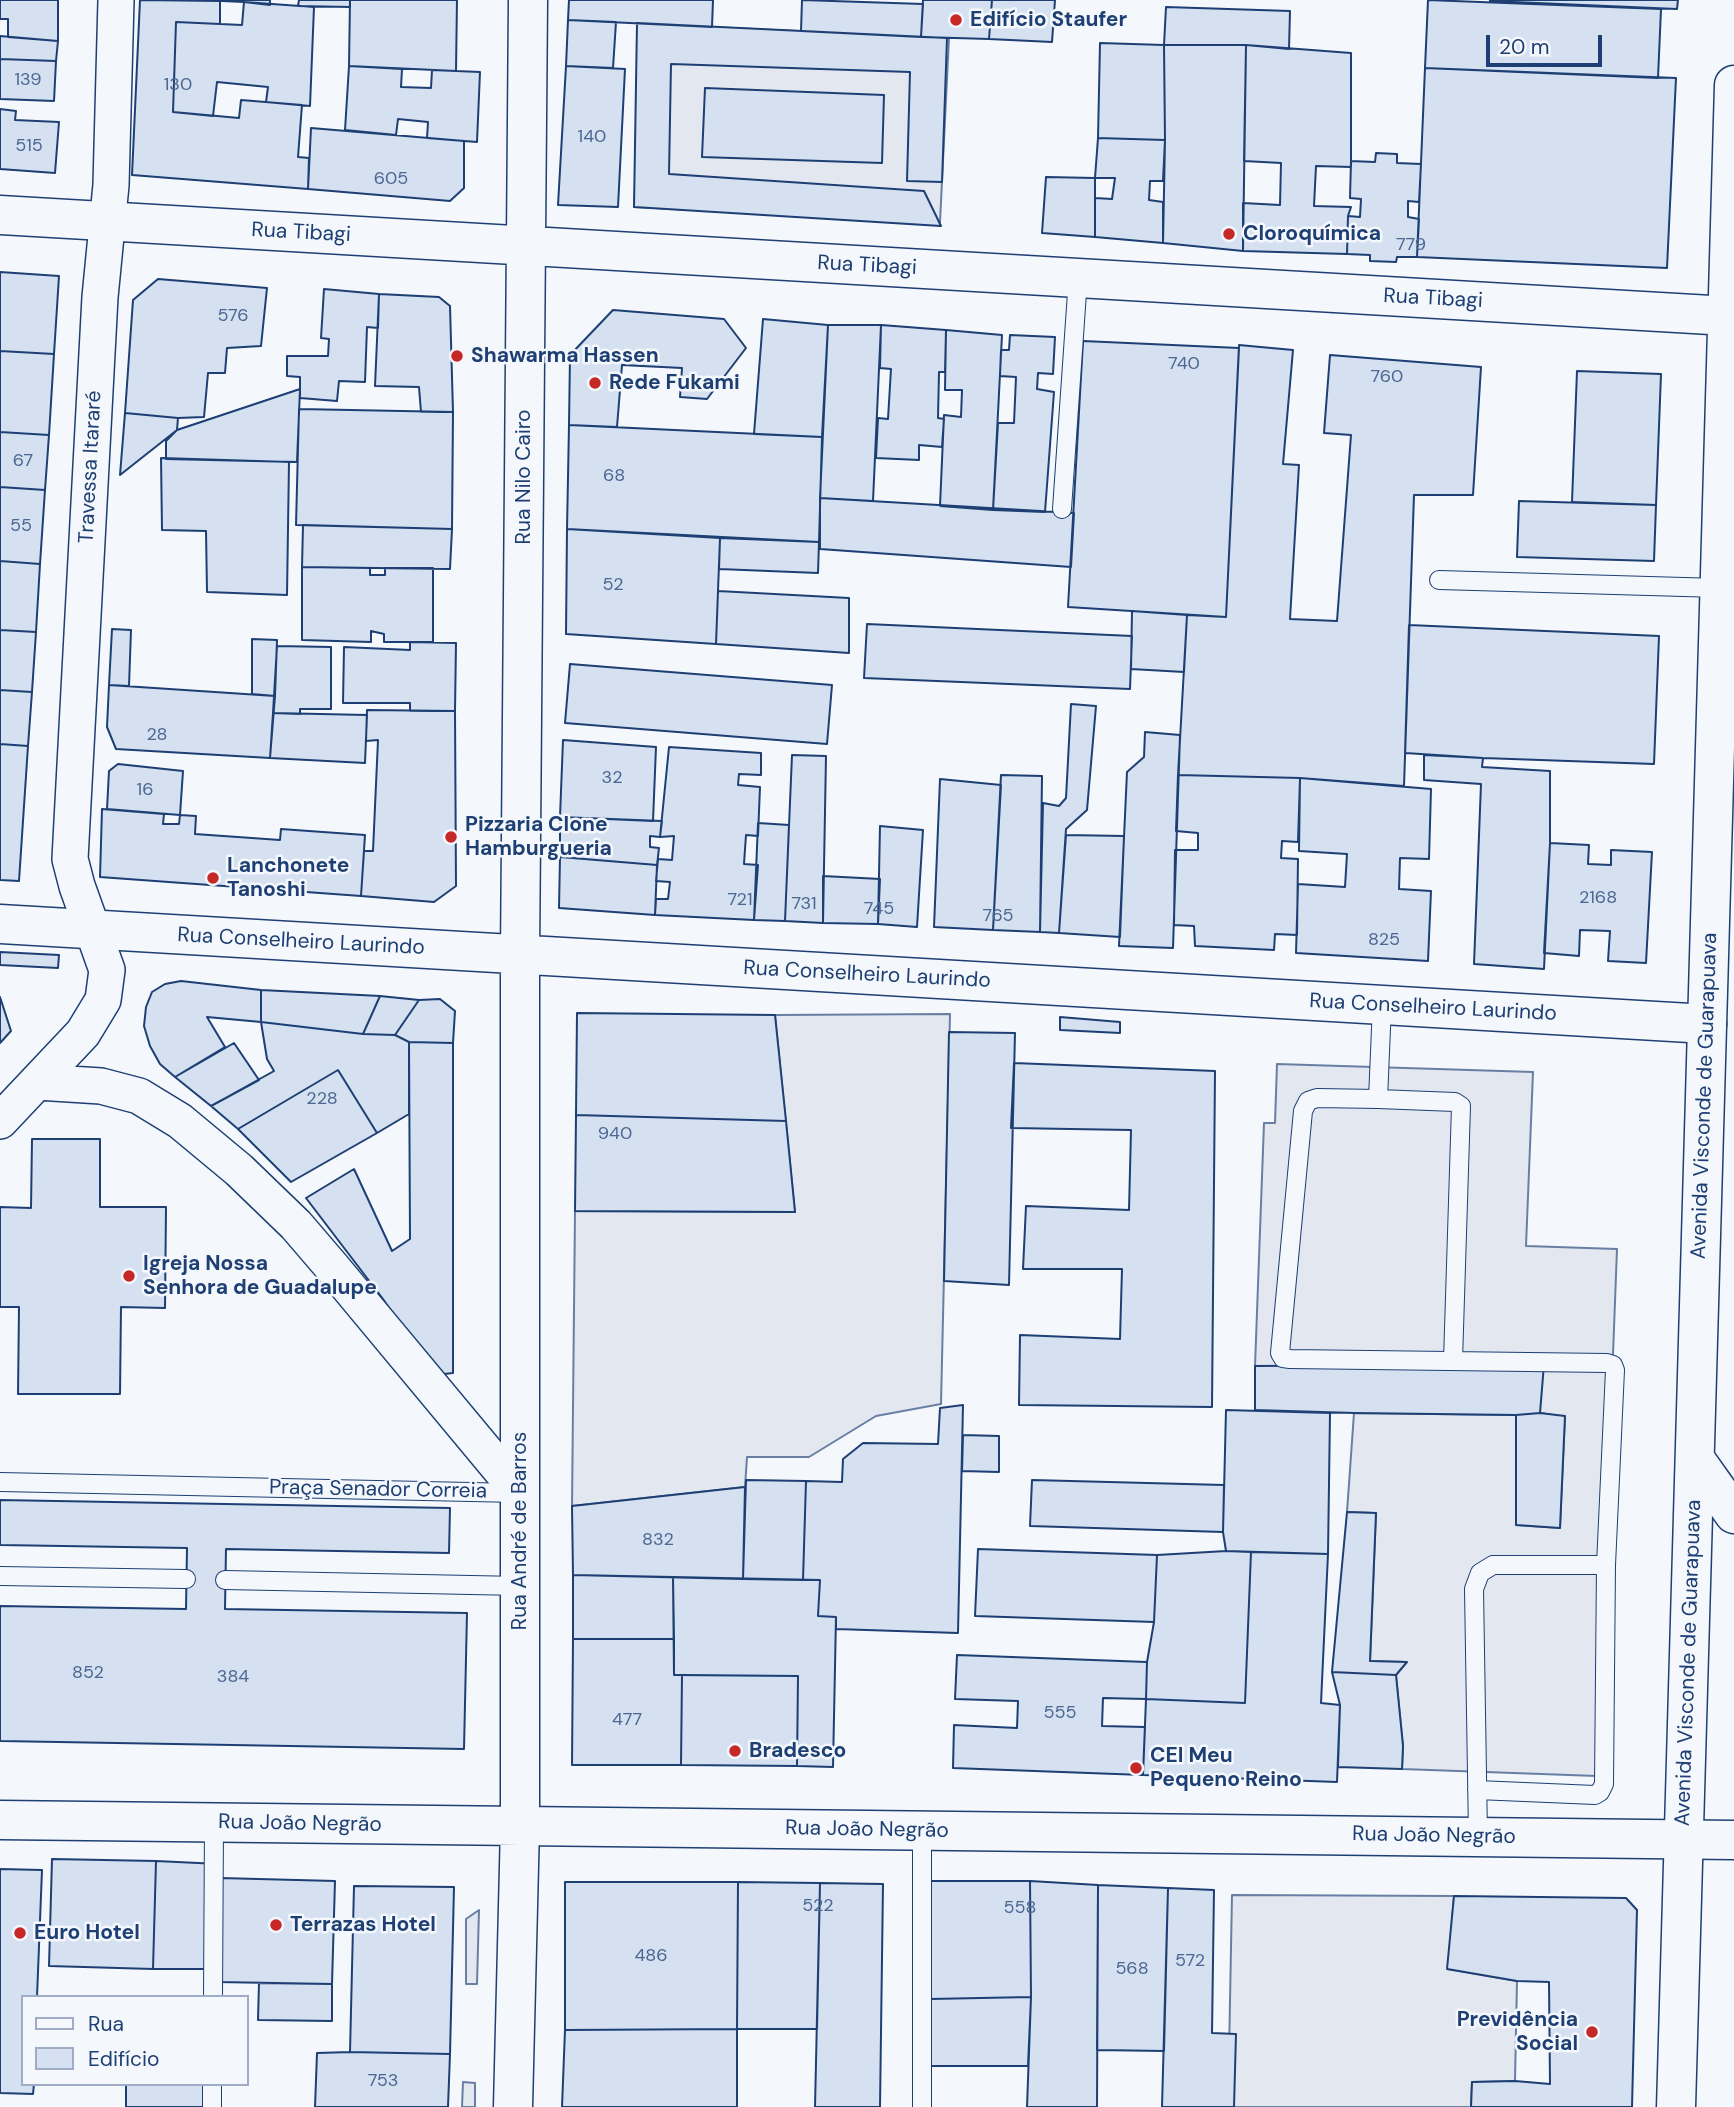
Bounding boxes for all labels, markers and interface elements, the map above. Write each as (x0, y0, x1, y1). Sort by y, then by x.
place label: Edifício Staufer (970, 7, 1127, 33)
marker: Edifício Staufer (948, 12, 964, 28)
scale bar (1489, 21, 1604, 65)
text: 20 m (1499, 33, 1550, 61)
house number: 139 (14, 69, 42, 91)
house number: 130 (164, 74, 192, 96)
house number: 140 (578, 126, 606, 148)
house number: 515 (15, 135, 43, 157)
house number: 605 (374, 168, 408, 190)
street label: Rua Tibagi (251, 218, 351, 248)
place label: Cloroquímica (1243, 221, 1381, 247)
marker: Cloroquímica (1221, 226, 1237, 242)
house number: 779 (1396, 234, 1426, 256)
street label: Rua Tibagi (817, 251, 917, 281)
street label: Rua Tibagi (1383, 284, 1483, 314)
house number: 576 (217, 305, 249, 327)
place label: Shawarma Hassen (471, 343, 659, 369)
marker: Shawarma Hassen (449, 348, 465, 364)
house number: 740 (1168, 353, 1200, 375)
house number: 760 (1371, 366, 1403, 388)
place label: Rede Fukami (609, 370, 740, 396)
marker: Rede Fukami (587, 375, 603, 391)
street label: Travessa Itararé (74, 390, 108, 544)
street label: Rua Nilo Cairo (511, 409, 537, 545)
house number: 67 (13, 450, 33, 472)
house number: 68 (603, 465, 625, 487)
house number: 55 (10, 515, 32, 537)
house number: 52 (602, 574, 624, 596)
house number: 28 (146, 724, 168, 746)
house number: 32 (601, 767, 623, 789)
house number: 16 (137, 779, 153, 801)
place label: Pizzaria Clone Hamburgueria (465, 812, 612, 862)
marker: Pizzaria Clone Hamburgueria (443, 829, 459, 845)
place label: Lanchonete Tanoshi (227, 853, 349, 903)
marker: Lanchonete Tanoshi (205, 870, 221, 886)
house number: 2168 (1579, 887, 1617, 909)
house number: 721 (727, 889, 753, 911)
house number: 731 (791, 893, 817, 915)
house number: 745 (864, 898, 894, 920)
house number: 765 (982, 905, 1014, 927)
street label: Rua Conselheiro Laurindo (177, 923, 425, 961)
house number: 825 (1368, 929, 1400, 951)
street label: Avenida Visconde de Guarapuava (1687, 932, 1723, 1260)
street label: Rua Conselheiro Laurindo (743, 956, 991, 994)
street label: Rua Conselheiro Laurindo (1309, 989, 1557, 1027)
house number: 228 (306, 1088, 338, 1110)
house number: 940 (598, 1123, 632, 1145)
place label: Igreja Nossa Senhora de Guadalupe (143, 1251, 377, 1301)
marker: Igreja Nossa Senhora de Guadalupe (121, 1268, 137, 1284)
street label: Rua André de Barros (507, 1432, 533, 1630)
street label: Praça Senador Correia (269, 1475, 487, 1505)
street label: Avenida Visconde de Guarapuava (1671, 1499, 1707, 1827)
house number: 832 (642, 1529, 674, 1551)
house number: 852 (72, 1662, 104, 1684)
house number: 384 (217, 1666, 249, 1688)
house number: 555 (1044, 1702, 1076, 1724)
house number: 477 (612, 1709, 642, 1731)
place label: Bradesco (749, 1738, 846, 1764)
marker: Bradesco (727, 1743, 743, 1759)
place label: CEI Meu Pequeno Reino (1150, 1743, 1302, 1793)
marker: CEI Meu Pequeno Reino (1128, 1760, 1144, 1776)
street label: Rua João Negrão (218, 1810, 382, 1838)
street label: Rua João Negrão (785, 1816, 949, 1844)
street label: Rua João Negrão (1352, 1822, 1516, 1850)
house number: 522 (802, 1895, 834, 1917)
house number: 558 (1004, 1897, 1036, 1919)
place label: Terrazas Hotel (290, 1912, 436, 1938)
marker: Terrazas Hotel (268, 1917, 284, 1933)
place label: Euro Hotel (34, 1920, 140, 1946)
marker: Euro Hotel (12, 1925, 28, 1941)
house number: 486 (634, 1945, 668, 1967)
house number: 572 (1175, 1950, 1205, 1972)
house number: 568 (1115, 1958, 1149, 1980)
legend (21, 1995, 248, 2086)
place label: Previdência Social (1457, 2007, 1578, 2057)
text: Rua (88, 2010, 124, 2038)
marker: Previdência Social (1584, 2024, 1600, 2040)
text: Edifício (88, 2045, 159, 2073)
house number: 753 (368, 2070, 398, 2092)

